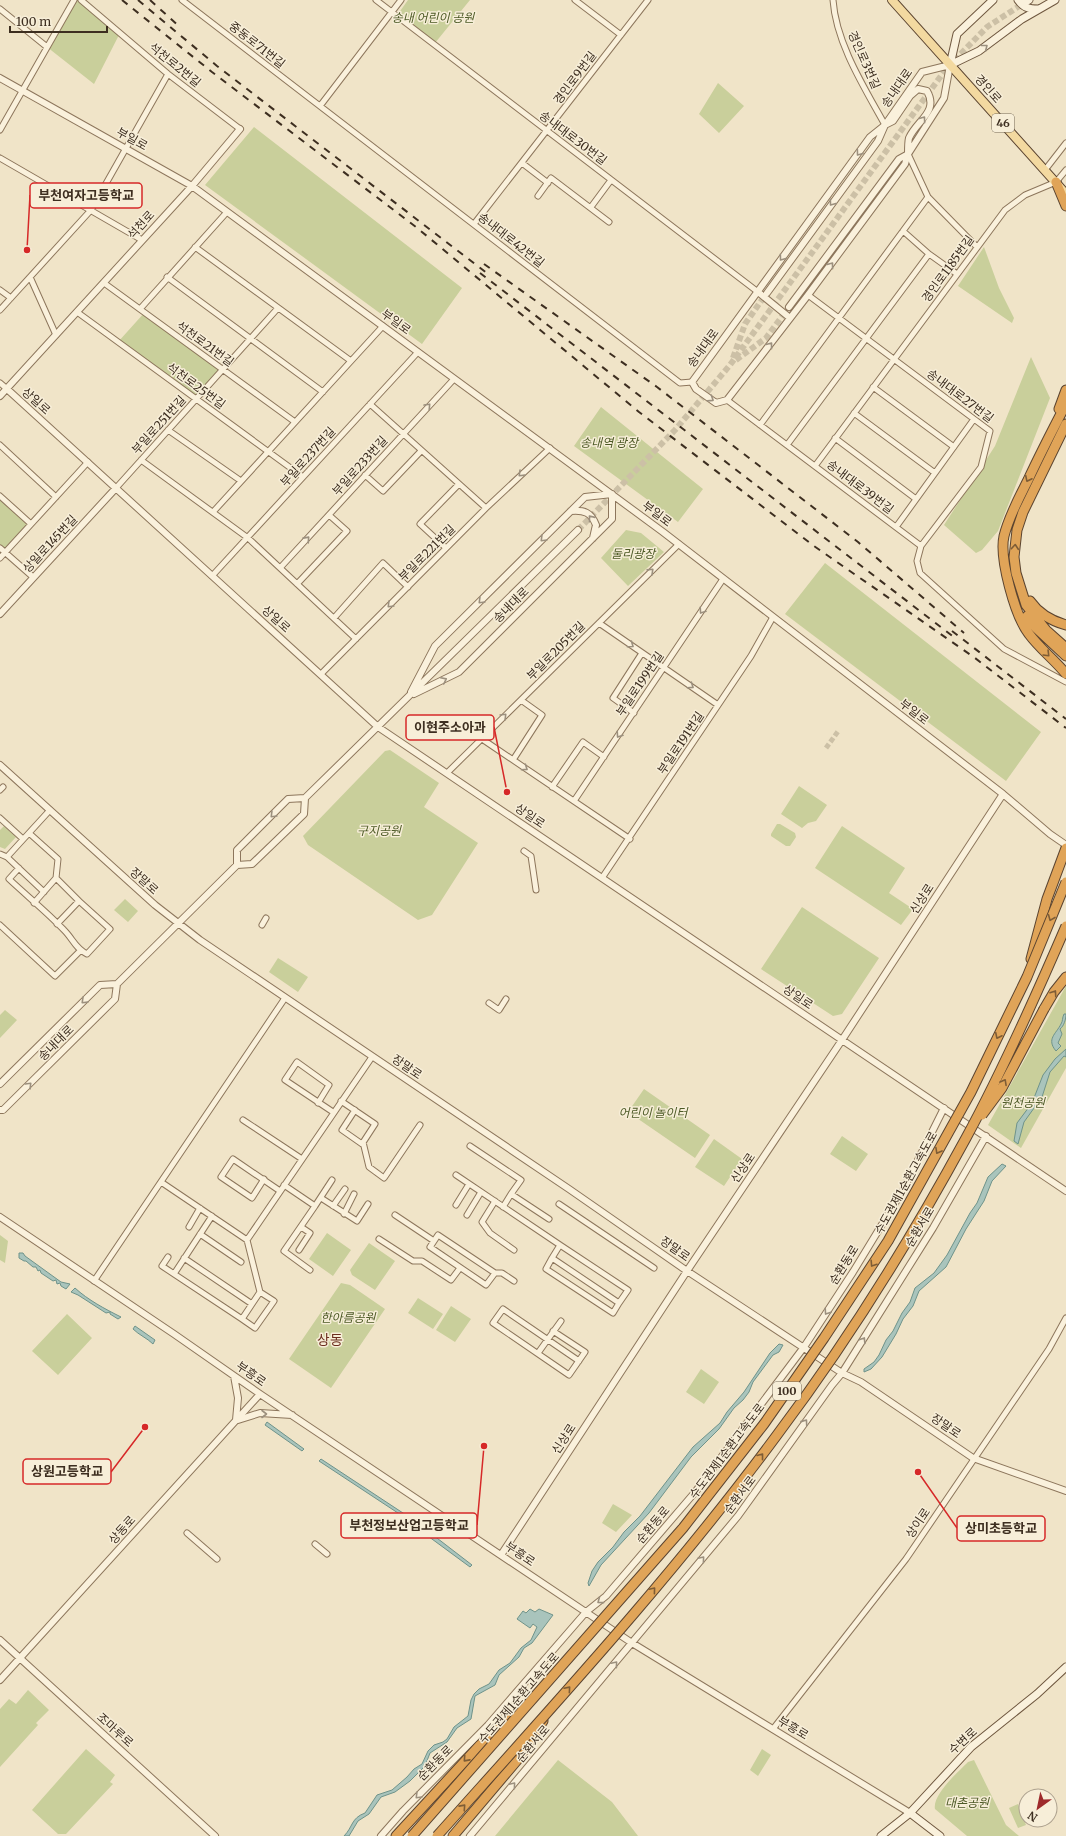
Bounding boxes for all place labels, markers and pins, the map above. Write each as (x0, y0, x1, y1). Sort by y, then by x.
callout: 부천여자고등학교 (30, 183, 142, 208)
callout: 이현주소아과 (406, 715, 494, 740)
callout: 상원고등학교 (23, 1459, 111, 1484)
callout: 부천정보산업고등학교 (341, 1513, 477, 1538)
callout: 상미초등학교 (957, 1516, 1045, 1541)

